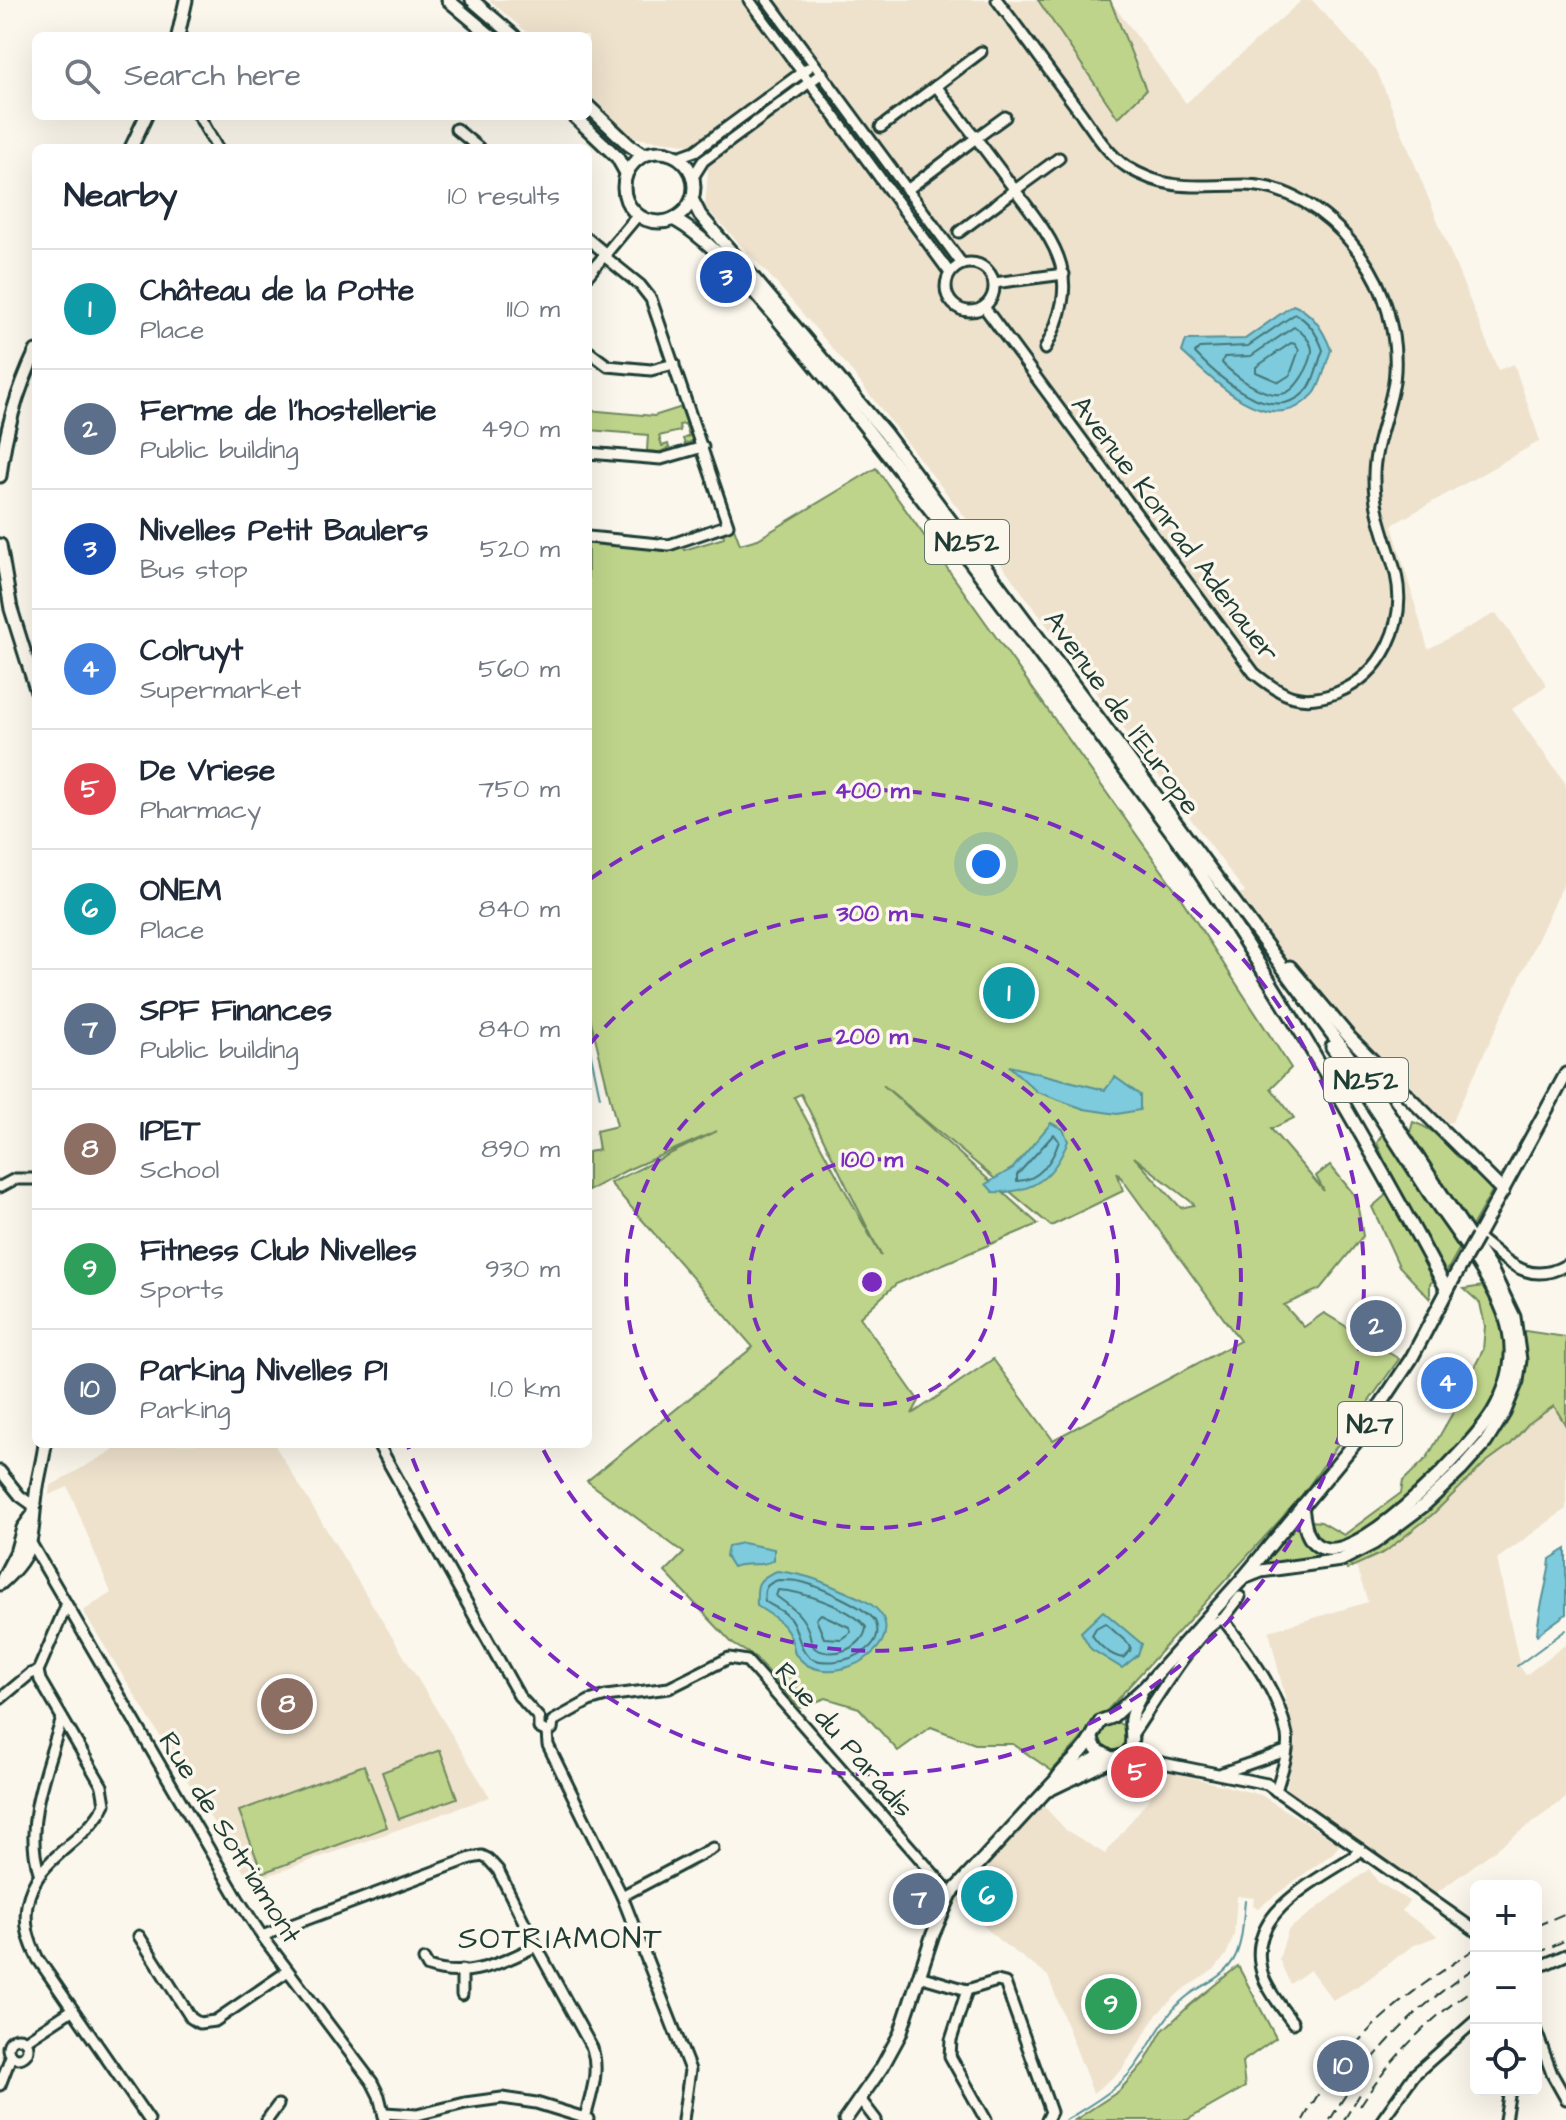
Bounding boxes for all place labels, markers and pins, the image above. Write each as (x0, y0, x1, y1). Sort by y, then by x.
pin: 3 (700, 247, 752, 307)
pin: 1 (983, 963, 1035, 1023)
centre of rings (858, 1268, 886, 1296)
pin: 2 (1350, 1296, 1402, 1356)
pin: 4 (1421, 1353, 1473, 1413)
pin: 8 (261, 1674, 313, 1734)
pin: 5 (1111, 1742, 1163, 1802)
pin: 6 (961, 1866, 1013, 1926)
pin: 7 (893, 1869, 945, 1929)
pin: 9 (1085, 1974, 1137, 2034)
pin: 10 (1317, 2036, 1369, 2096)

